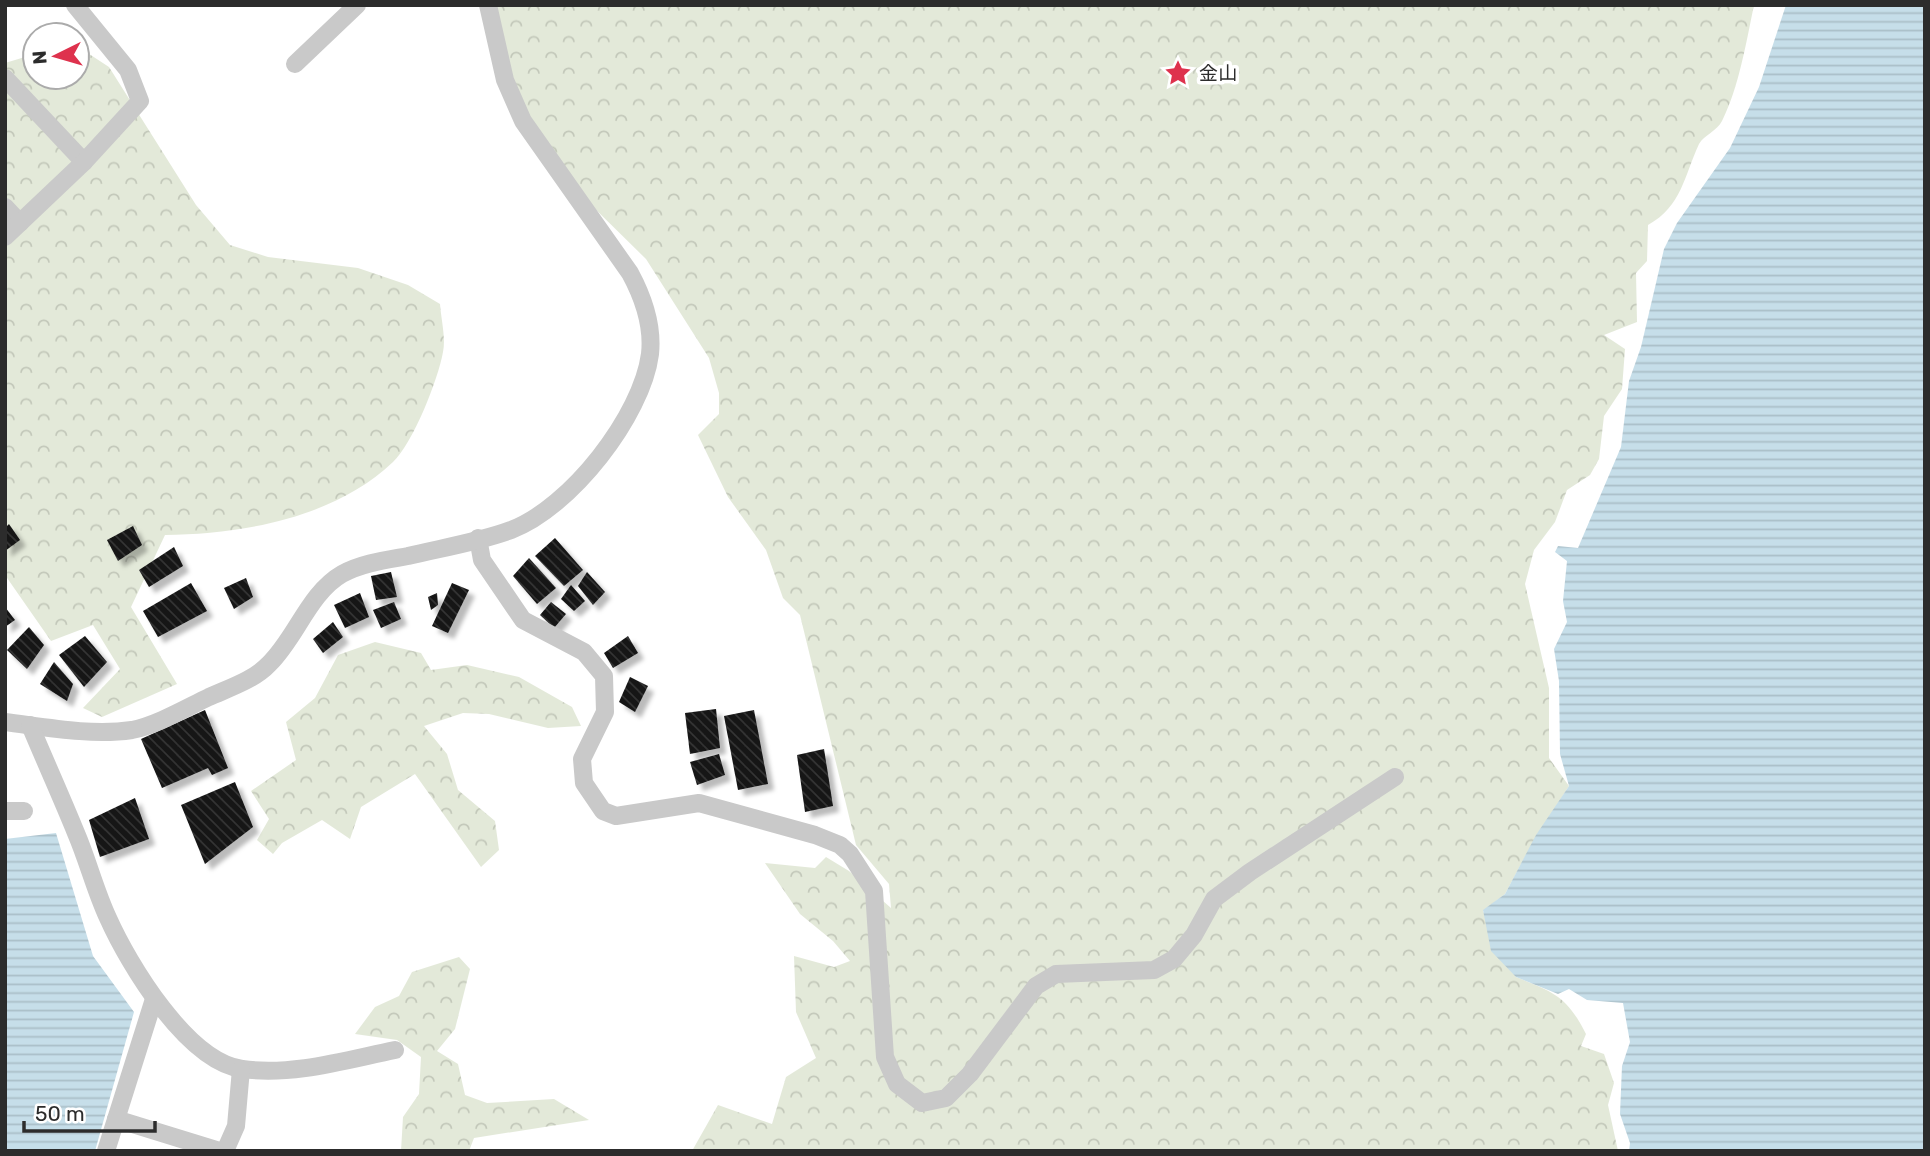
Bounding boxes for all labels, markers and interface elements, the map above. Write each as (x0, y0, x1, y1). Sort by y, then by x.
north arrow (21, 21, 91, 91)
text: N (28, 50, 52, 65)
place icon: 金山 (1163, 58, 1193, 88)
place label: 金山 (1199, 62, 1237, 85)
scale bar (24, 1090, 156, 1134)
text: 50 m (35, 1101, 85, 1126)

